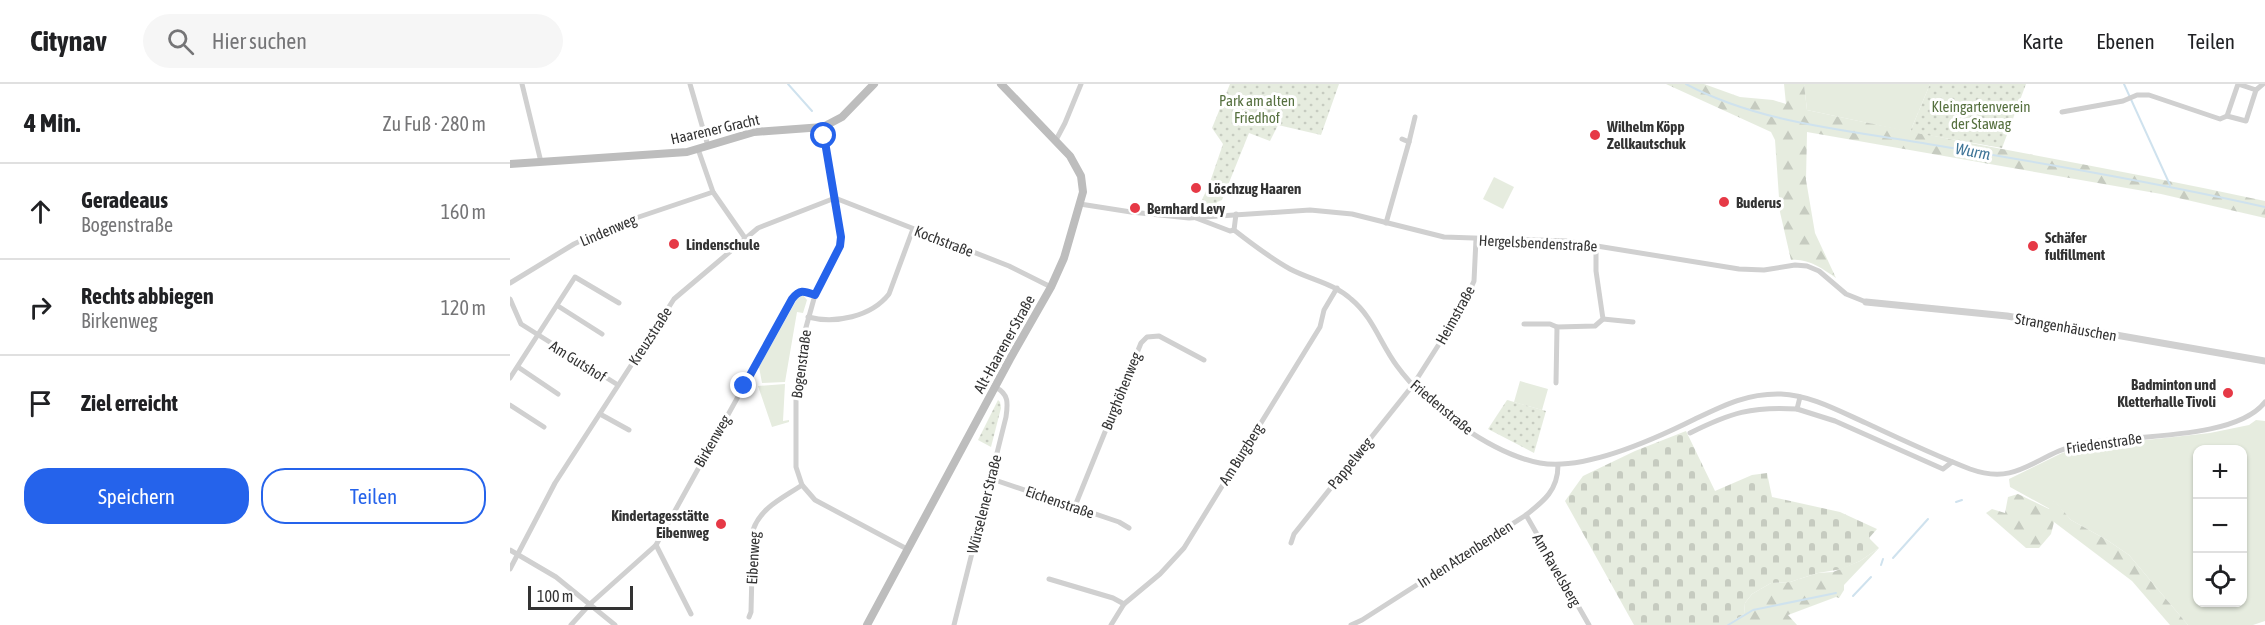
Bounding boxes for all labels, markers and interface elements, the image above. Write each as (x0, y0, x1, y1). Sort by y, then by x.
search box (143, 14, 563, 68)
text: Citynav (30, 25, 107, 57)
icon: search (164, 25, 197, 58)
text: Hier suchen (212, 28, 307, 54)
text: Karte (2022, 29, 2063, 53)
text: Ebenen (2096, 29, 2155, 53)
text: Teilen (2188, 29, 2235, 53)
park label: Park am alten Friedhof (1219, 92, 1295, 126)
park label: Kleingartenverein der Stawag (1931, 98, 2031, 132)
text: 4 Min. (24, 108, 80, 138)
street label: Haarener Gracht (669, 111, 761, 147)
text: Zu Fuß · 280 m (383, 112, 486, 135)
place label: Wilhelm Köpp Zellkautschuk (1606, 118, 1686, 152)
route start (810, 122, 836, 148)
marker: Wilhelm Köpp Zellkautschuk (1588, 128, 1602, 142)
water label: Wurm (1954, 139, 1992, 163)
place label: Löschzug Haaren (1208, 180, 1301, 197)
marker: Löschzug Haaren (1189, 181, 1203, 195)
text: Geradeaus (81, 187, 168, 213)
place label: Buderus (1736, 194, 1782, 211)
icon: ahead (24, 195, 57, 228)
marker: Buderus (1717, 195, 1731, 209)
text: 160 m (441, 200, 486, 223)
place label: Bernhard Levy (1147, 200, 1226, 217)
marker: Bernhard Levy (1128, 201, 1142, 215)
street label: Lindenweg (577, 210, 639, 250)
text: Bogenstraße (81, 213, 173, 236)
street label: Kochstraße (912, 222, 976, 260)
place label: Schäfer fulfillment (2044, 229, 2106, 263)
street label: Hergelsbendenstraße (1478, 231, 1598, 255)
place label: Lindenschule (686, 236, 760, 253)
marker: Lindenschule (667, 237, 681, 251)
marker: Schäfer fulfillment (2026, 239, 2040, 253)
text: Rechts abbiegen (81, 283, 214, 309)
street label: Heimstraße (1432, 283, 1478, 347)
icon: right (24, 291, 57, 324)
street label: Alt-Haarener Straße (970, 292, 1038, 396)
text: 120 m (441, 296, 486, 319)
street label: Kreuzstraße (625, 304, 675, 368)
text: Birkenweg (81, 309, 158, 332)
street label: Strangenhäuschen (2014, 310, 2118, 344)
street label: Bogenstraße (788, 328, 814, 399)
street label: Am Gutshof (547, 337, 609, 385)
street label: Burghöhenweg (1098, 349, 1145, 432)
route end (730, 372, 756, 398)
street label: Friedenstraße (1407, 376, 1477, 438)
place label: Badminton und Kletterhalle Tivoli (2117, 376, 2216, 410)
marker: Badminton und Kletterhalle Tivoli (2221, 386, 2235, 400)
icon: arrive (24, 387, 57, 420)
text: Ziel erreicht (81, 390, 178, 416)
street label: Birkenweg (690, 411, 734, 470)
street label: Am Burgberg (1215, 420, 1267, 488)
street label: Friedenstraße (2065, 429, 2143, 457)
street label: Pappelweg (1324, 434, 1376, 492)
map controls (2193, 445, 2247, 607)
button: + (2193, 445, 2247, 499)
street label: Würselener Straße (964, 453, 1005, 555)
button: Speichern (24, 468, 249, 524)
button: Teilen (261, 468, 486, 524)
street label: Eichenstraße (1024, 482, 1097, 522)
button: − (2193, 499, 2247, 553)
place label: Kindertagesstätte Eibenweg (611, 507, 710, 541)
marker: Kindertagesstätte Eibenweg (714, 517, 728, 531)
street label: In den Atzenbenden (1414, 517, 1516, 591)
street label: Eibenweg (743, 530, 763, 585)
street label: Am Ravelsberg (1529, 531, 1585, 610)
button: locate (2193, 553, 2247, 607)
scale bar (528, 583, 633, 610)
text: 100 m (537, 587, 573, 605)

